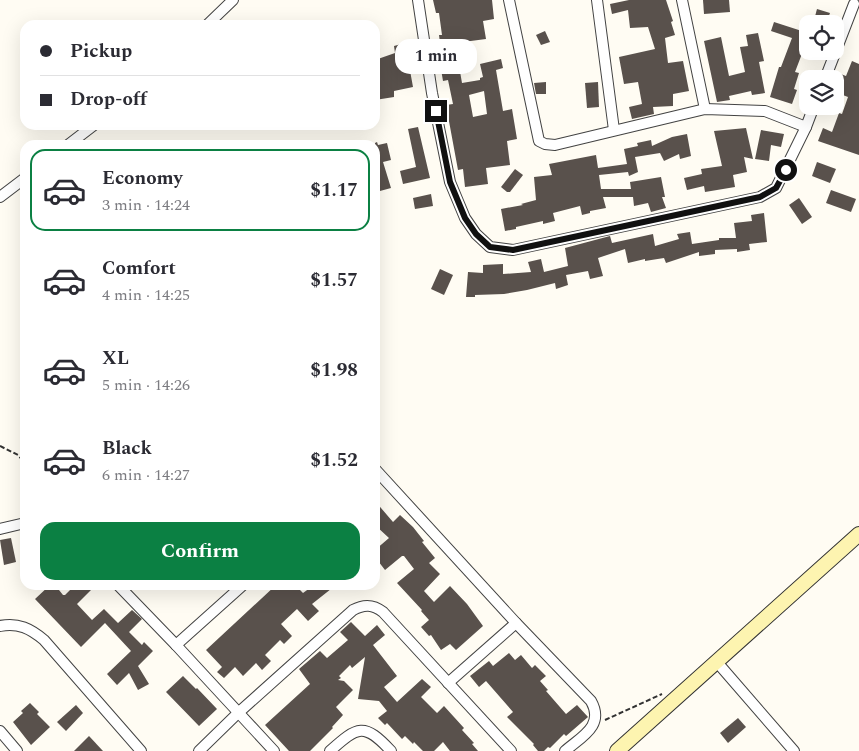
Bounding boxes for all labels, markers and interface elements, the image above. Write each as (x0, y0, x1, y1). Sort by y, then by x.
map controls (799, 15, 844, 115)
button: locate (799, 15, 844, 60)
text: Pickup (70, 37, 132, 66)
callout: 1 min (395, 38, 477, 74)
text: 1 min (415, 44, 457, 68)
button: layers (799, 70, 844, 115)
text: Drop-off (70, 85, 147, 114)
route end (425, 100, 447, 122)
route start (775, 159, 797, 181)
text: Economy (102, 164, 183, 193)
icon: car (42, 168, 87, 213)
text: $1.17 (310, 176, 358, 205)
text: 3 min · 14:24 (102, 193, 190, 217)
text: Comfort (102, 254, 176, 283)
icon: car (42, 258, 87, 303)
text: $1.57 (310, 266, 358, 295)
text: 4 min · 14:25 (102, 283, 190, 307)
text: XL (102, 344, 129, 373)
icon: car (42, 348, 87, 393)
text: $1.98 (310, 356, 358, 385)
text: 5 min · 14:26 (102, 373, 190, 397)
text: Black (102, 434, 152, 463)
icon: car (42, 438, 87, 483)
text: $1.52 (310, 446, 358, 475)
text: 6 min · 14:27 (102, 463, 190, 487)
button: Confirm (40, 522, 360, 580)

